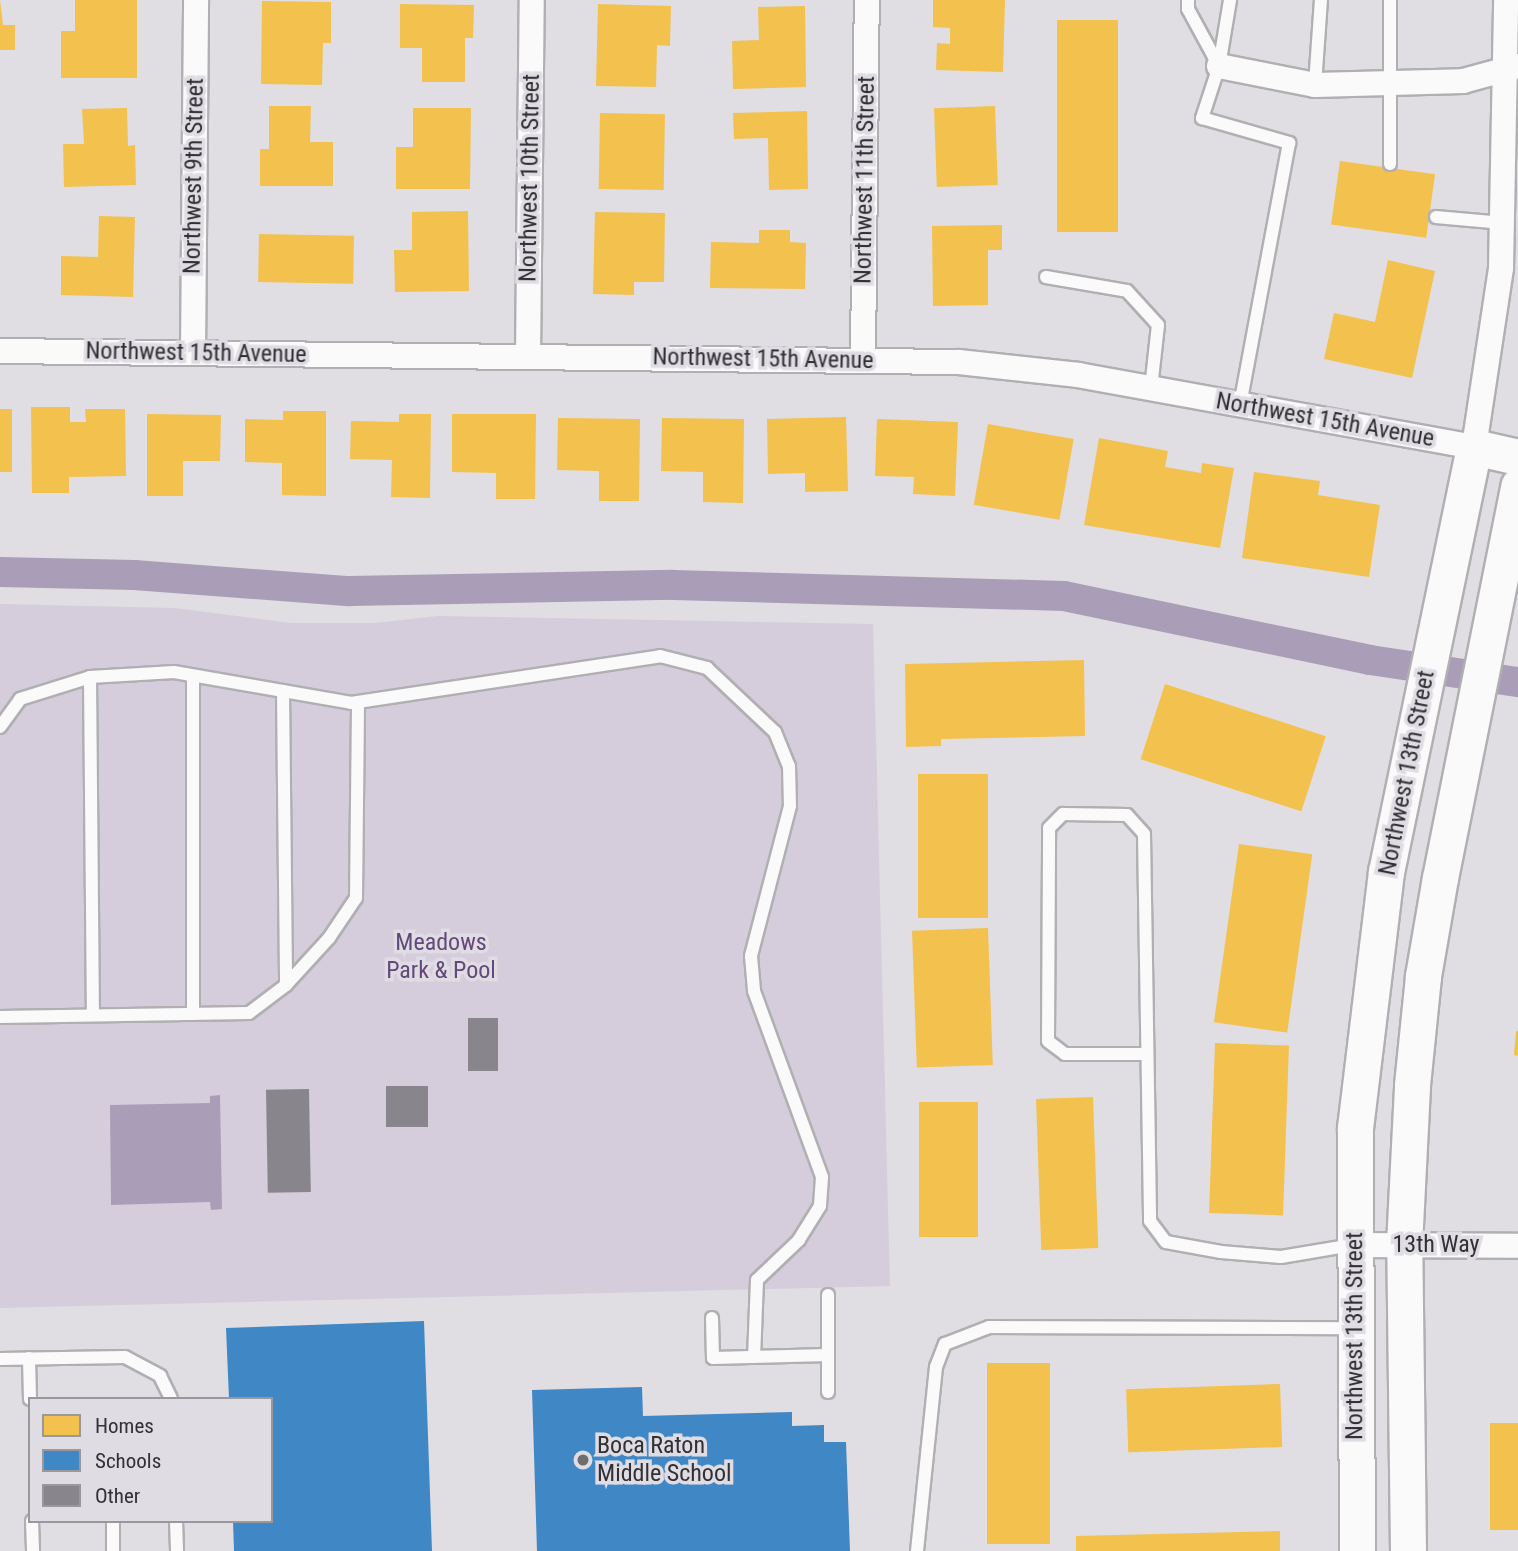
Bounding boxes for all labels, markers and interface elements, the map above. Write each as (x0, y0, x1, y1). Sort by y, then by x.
street label: Northwest 10th Street (514, 74, 546, 282)
street label: Northwest 11th Street (849, 76, 881, 284)
street label: Northwest 9th Street (178, 78, 210, 274)
street label: Northwest 15th Avenue (85, 337, 307, 369)
street label: Northwest 15th Avenue (652, 343, 874, 375)
street label: Northwest 15th Avenue (1214, 387, 1436, 453)
street label: Northwest 13th Street (1373, 668, 1441, 878)
park label: Meadows Park & Pool (386, 929, 496, 985)
street label: 13th Way (1392, 1231, 1480, 1259)
street label: Northwest 13th Street (1341, 1232, 1369, 1440)
legend (28, 1397, 273, 1523)
text: Homes (95, 1414, 154, 1438)
place label: Boca Raton Middle School (597, 1432, 731, 1488)
text: Schools (95, 1449, 161, 1473)
marker: Boca Raton Middle School (575, 1452, 591, 1468)
text: Other (95, 1484, 140, 1508)

